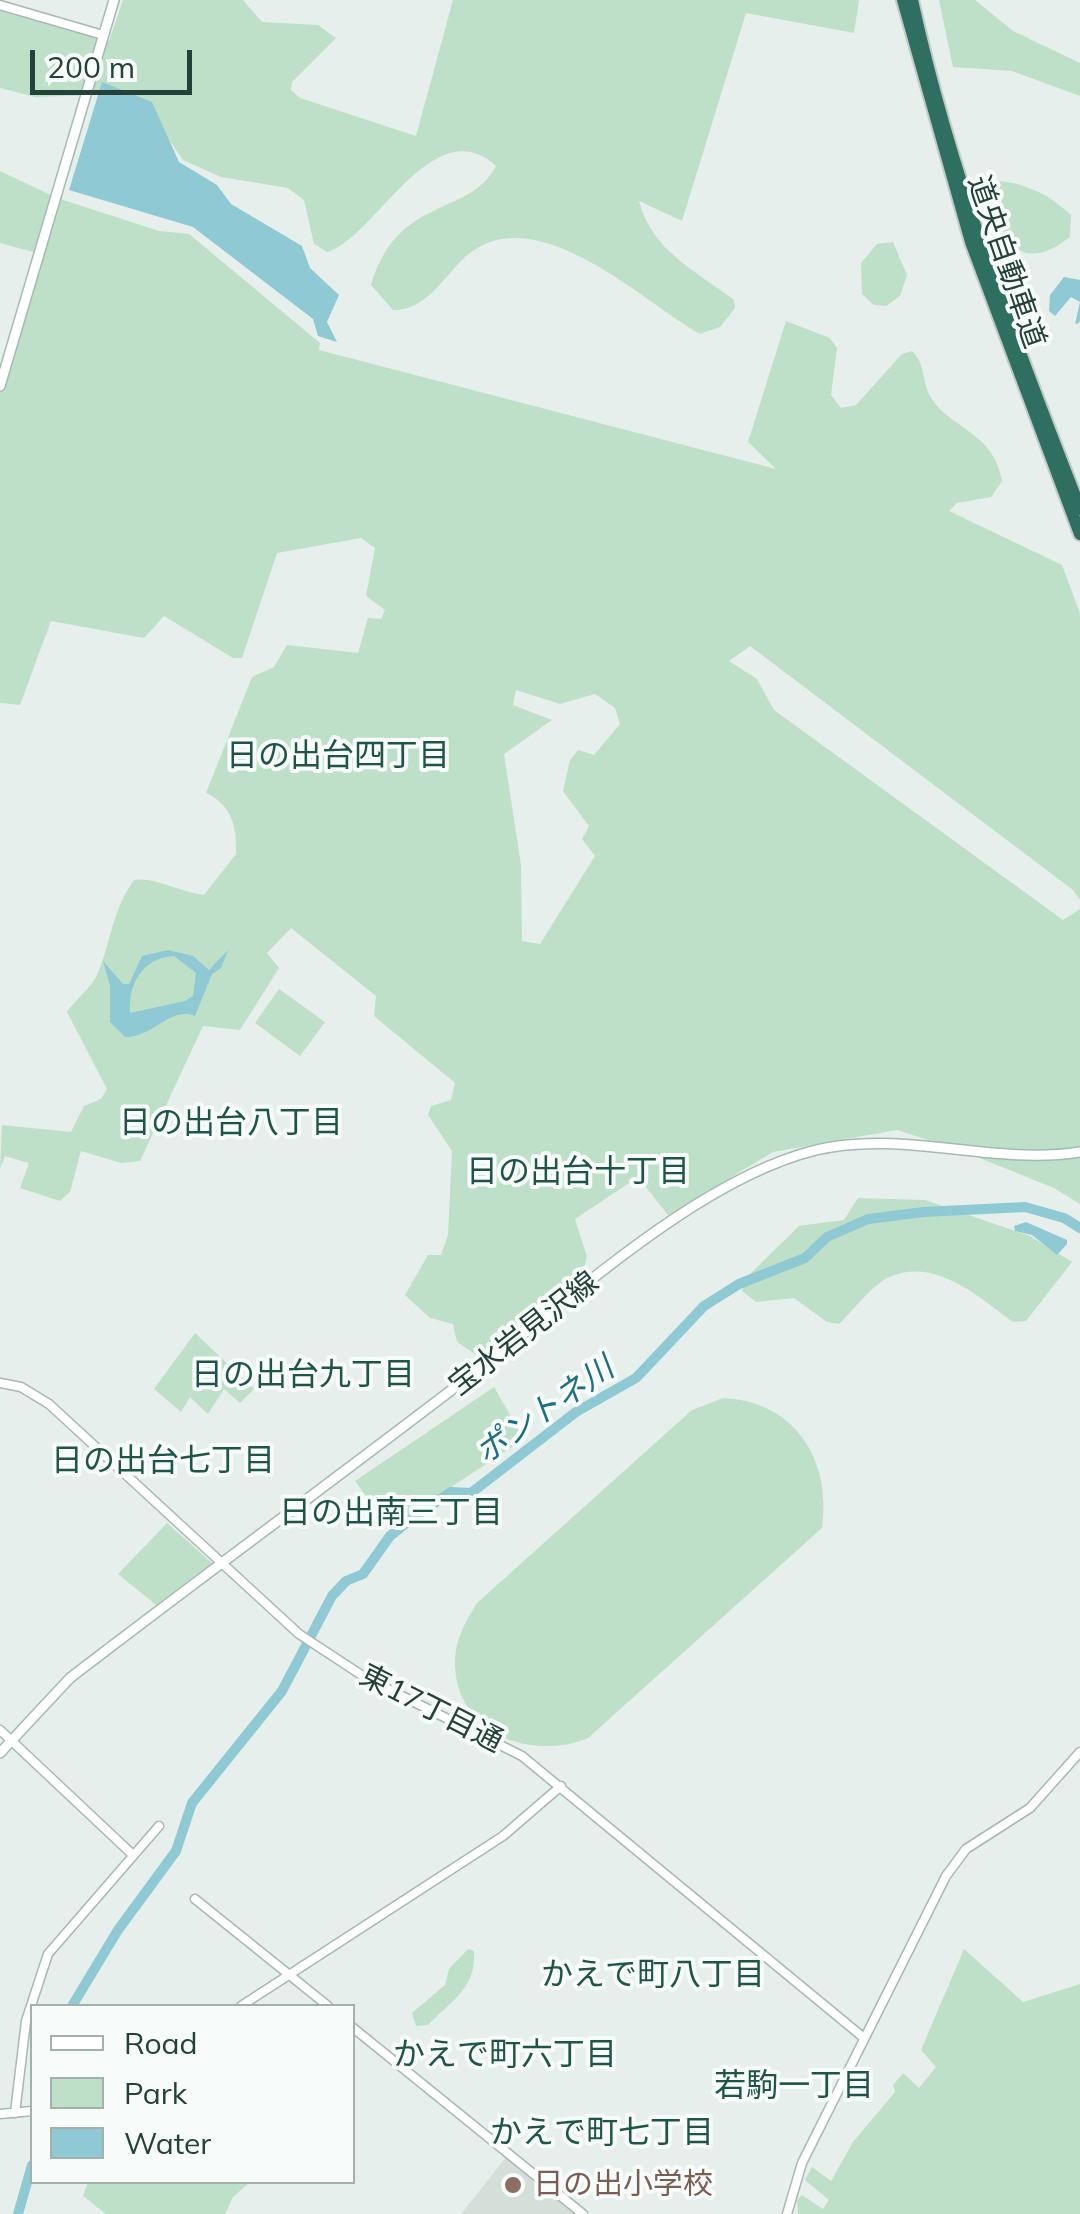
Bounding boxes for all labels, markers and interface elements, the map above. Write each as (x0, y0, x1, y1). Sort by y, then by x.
scale bar (35, 30, 198, 92)
text: 200 m (47, 48, 135, 86)
street label: 道央自動車道 (960, 171, 1052, 353)
district label: 日の出台四丁目 (226, 737, 450, 775)
district label: 日の出台八丁目 (119, 1104, 343, 1142)
district label: 日の出台十丁目 (466, 1153, 690, 1191)
street label: 宝水岩見沢線 (442, 1264, 606, 1404)
water label: ポントネ川 (468, 1349, 622, 1473)
district label: 日の出台九丁目 (191, 1356, 415, 1394)
district label: 日の出台七丁目 (51, 1442, 275, 1480)
district label: 日の出南三丁目 (279, 1494, 503, 1532)
street label: 東17丁目通 (353, 1658, 509, 1760)
district label: かえで町八丁目 (541, 1956, 765, 1994)
legend (30, 2004, 355, 2184)
text: Road (124, 2024, 198, 2062)
district label: かえで町六丁目 (393, 2036, 617, 2074)
district label: 若駒一丁目 (714, 2067, 874, 2105)
text: Park (124, 2074, 187, 2112)
district label: かえで町七丁目 (490, 2114, 714, 2152)
text: Water (124, 2124, 211, 2162)
place label: 日の出小学校 (533, 2167, 713, 2203)
marker: 日の出小学校 (502, 2174, 524, 2196)

